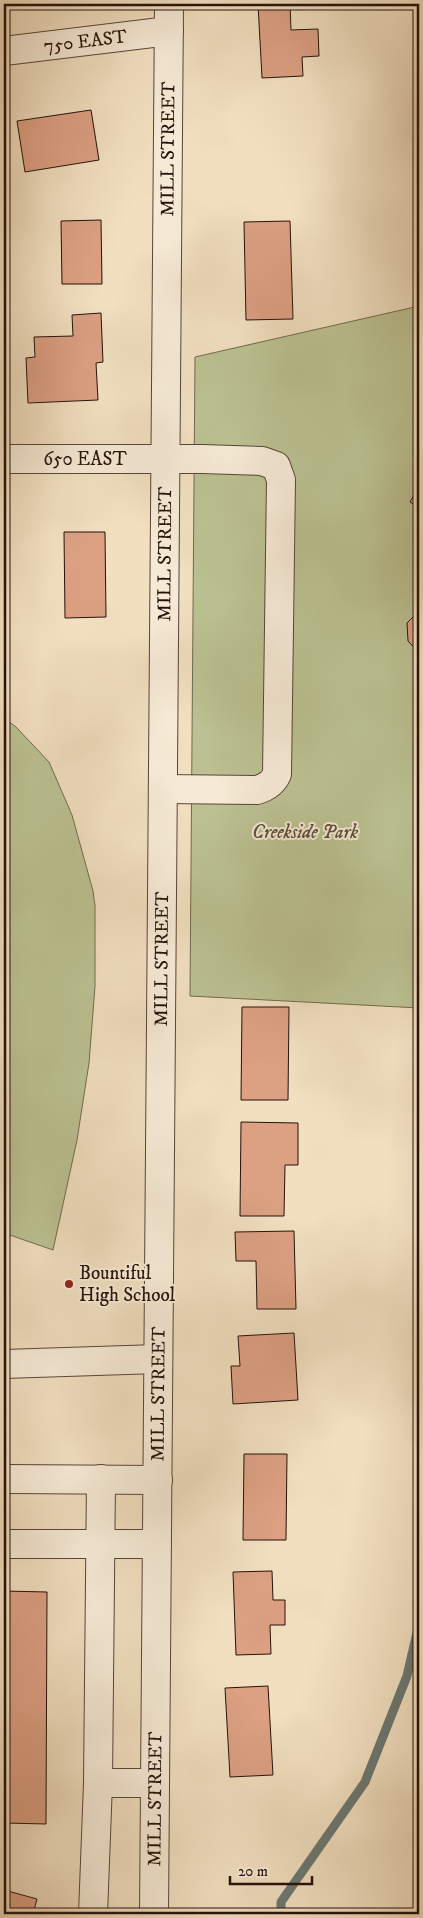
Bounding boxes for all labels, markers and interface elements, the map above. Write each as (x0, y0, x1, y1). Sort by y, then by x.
street label: 750 EAST (42, 25, 129, 58)
street label: MILL STREET (156, 81, 180, 217)
street label: 650 EAST (43, 448, 127, 471)
street label: MILL STREET (153, 486, 177, 622)
park label: Creekside Park (252, 821, 358, 844)
street label: MILL STREET (149, 891, 174, 1027)
place label: Bountiful High School (79, 1262, 176, 1307)
marker: Bountiful High School (63, 1278, 75, 1290)
street label: MILL STREET (146, 1326, 170, 1462)
street label: MILL STREET (143, 1731, 167, 1867)
scale bar (230, 1853, 313, 1885)
text: 20 m (238, 1862, 268, 1881)

